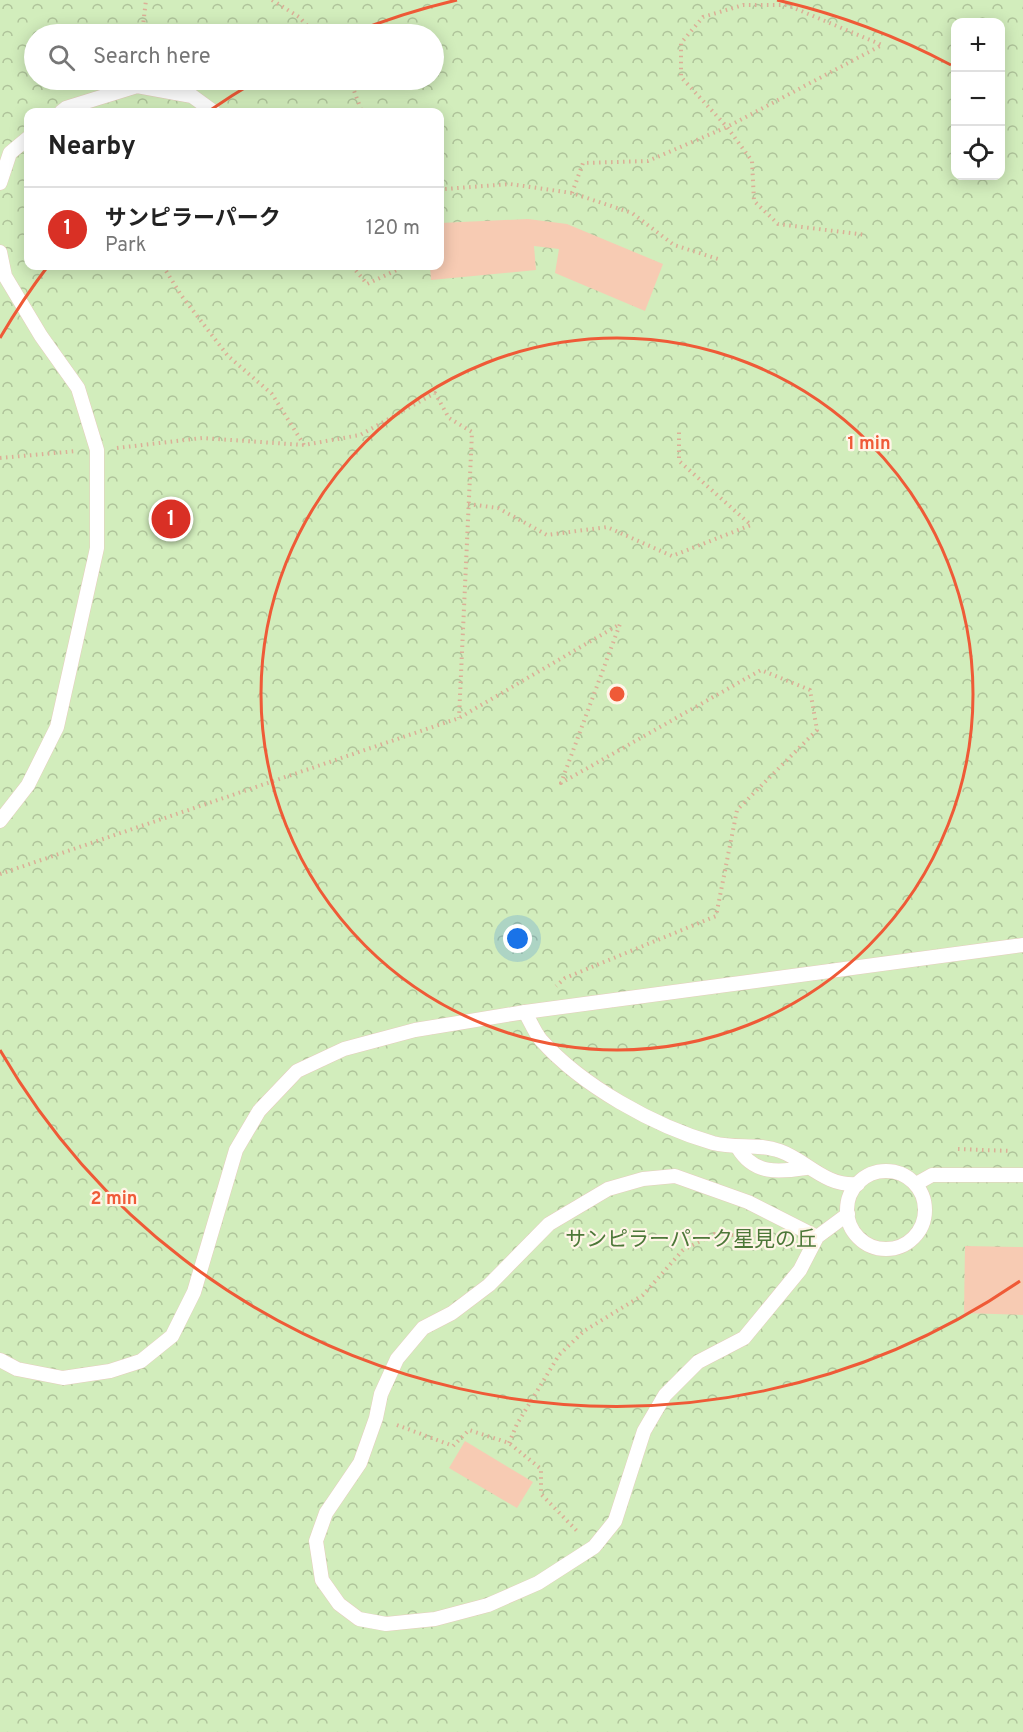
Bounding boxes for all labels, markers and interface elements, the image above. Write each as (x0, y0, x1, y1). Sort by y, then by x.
map controls (951, 18, 1005, 180)
button: + (951, 18, 1005, 72)
search box (24, 24, 444, 90)
icon: search (45, 41, 78, 74)
text: Search here (93, 44, 211, 71)
button: − (951, 72, 1005, 126)
button: locate (951, 126, 1005, 180)
text: Nearby (48, 131, 136, 164)
text: サンピラーパーク (105, 206, 281, 233)
text: 1 (64, 216, 72, 242)
text: 120 m (366, 216, 420, 242)
text: Park (105, 233, 146, 259)
text: 1 min (847, 433, 891, 456)
pin: 1 (152, 496, 190, 542)
centre of rings (607, 684, 627, 704)
your location (503, 924, 532, 953)
text: 2 min (90, 1188, 138, 1211)
park label: サンピラーパーク星見の丘 (565, 1227, 817, 1254)

